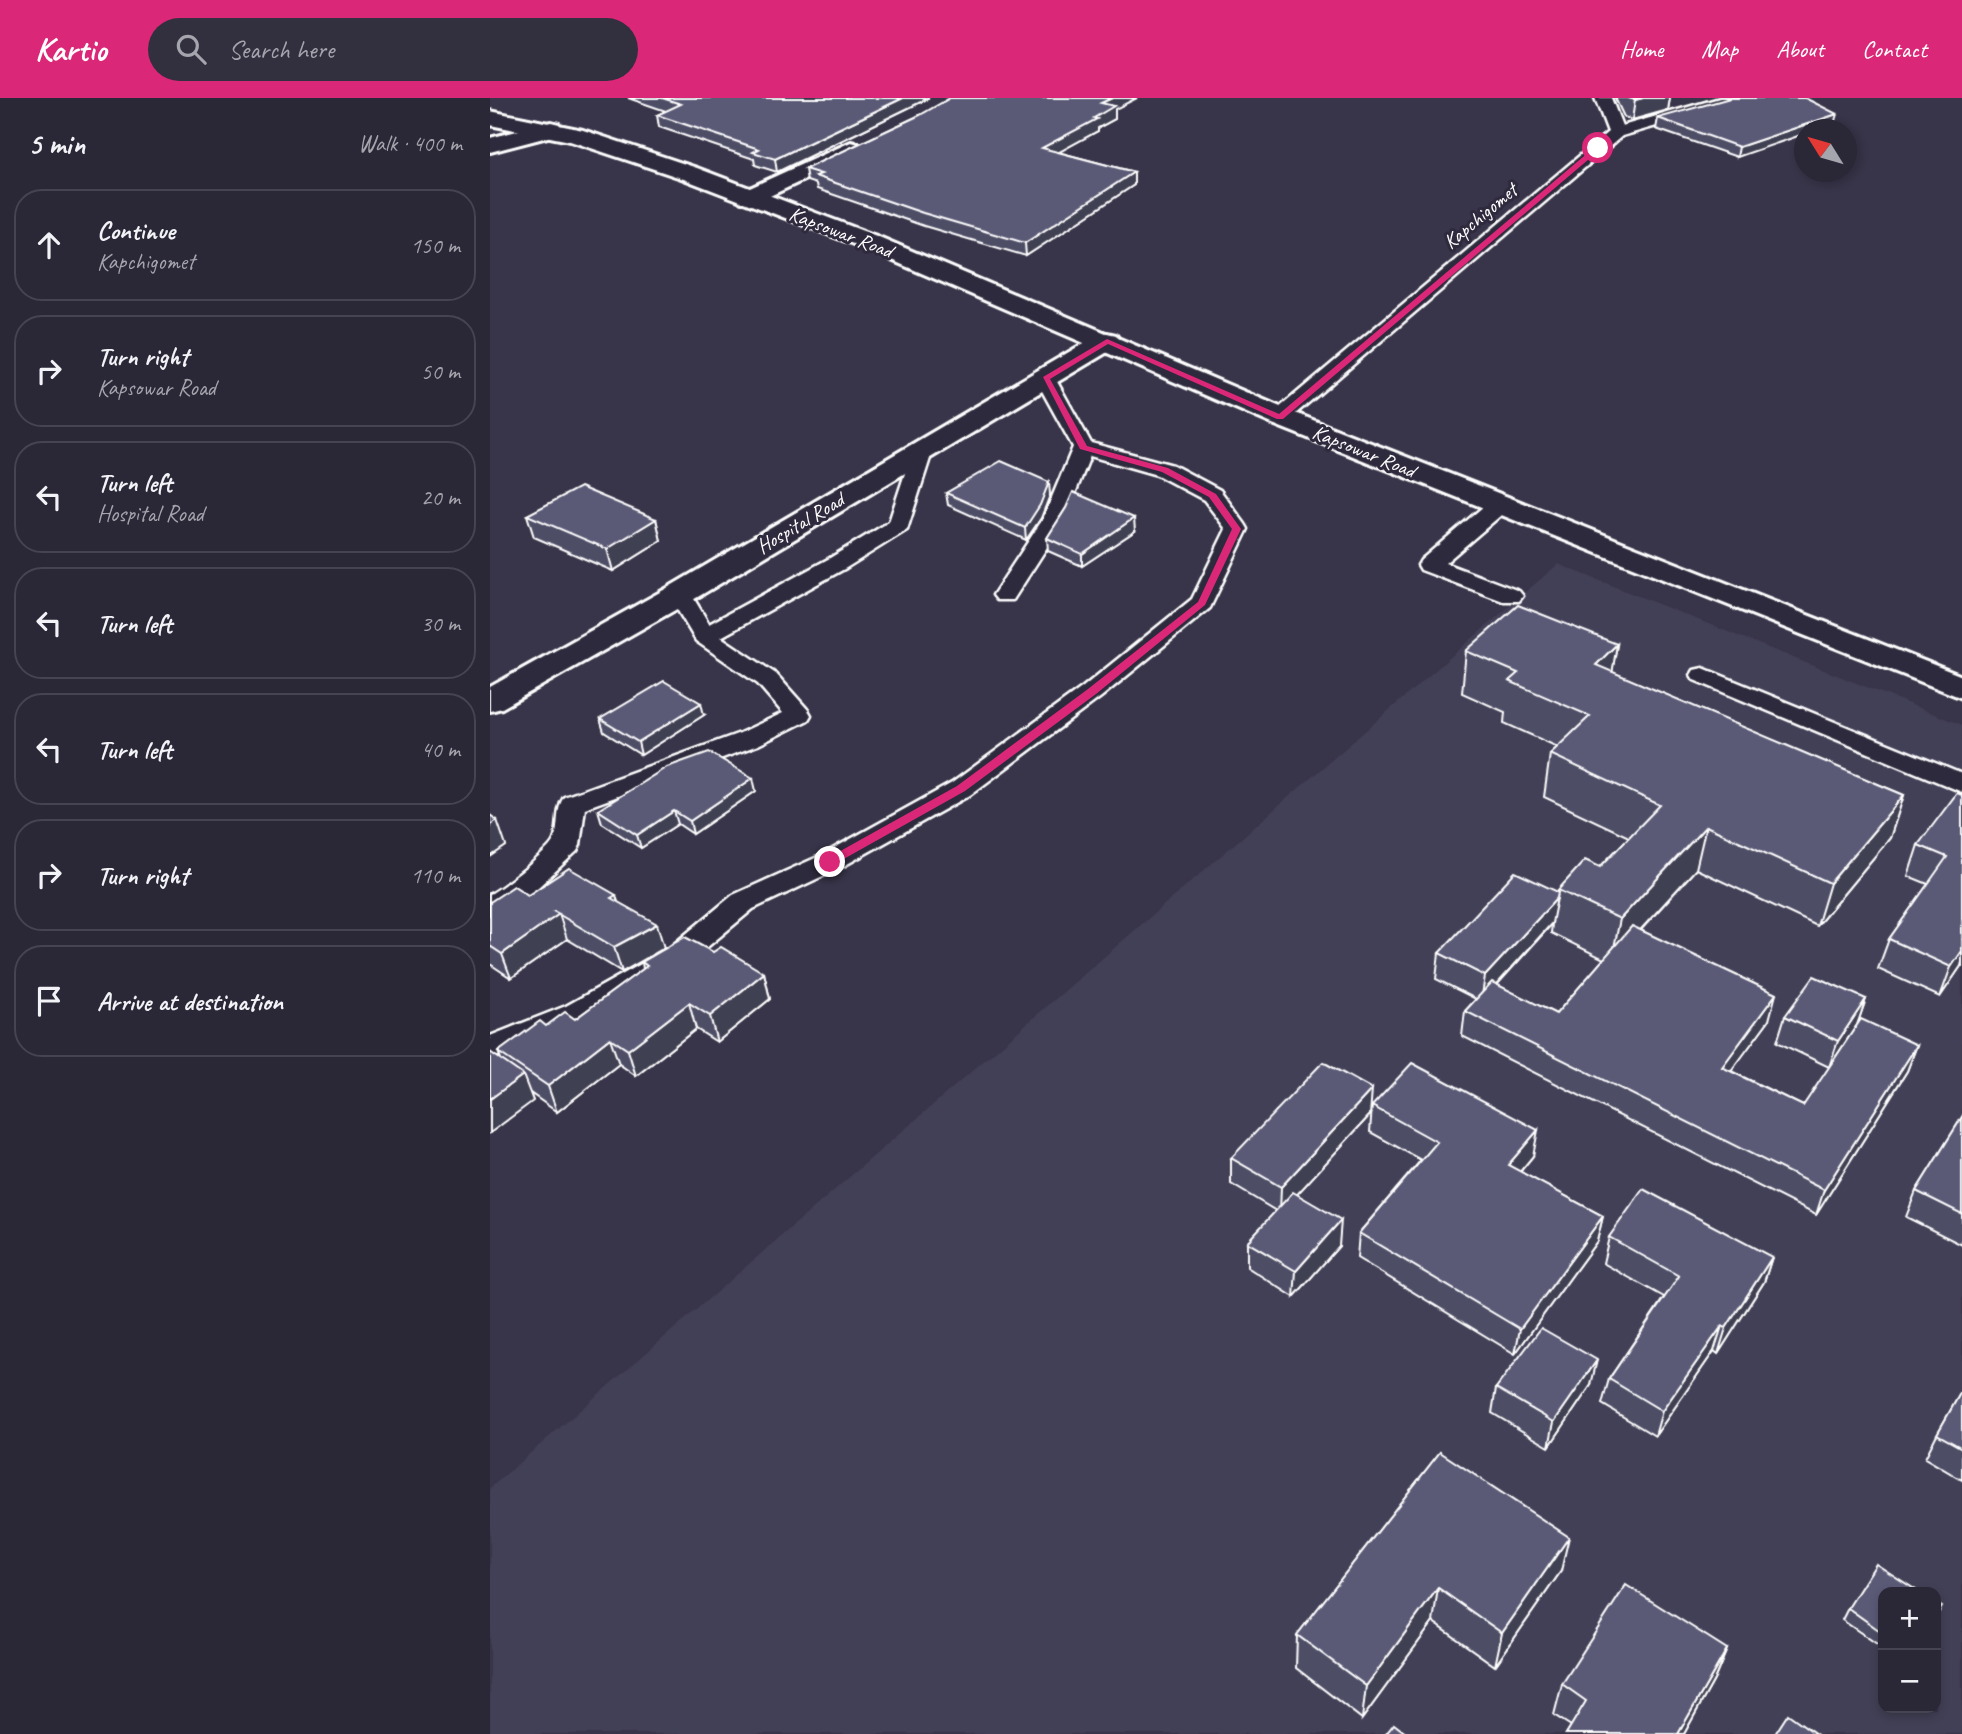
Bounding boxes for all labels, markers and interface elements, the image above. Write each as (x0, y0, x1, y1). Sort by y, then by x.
search box (148, 18, 638, 81)
text: Kartio (35, 28, 106, 70)
icon: search (172, 30, 210, 68)
text: Search here (228, 33, 334, 66)
text: Home (1620, 34, 1663, 64)
text: Map (1701, 34, 1738, 64)
text: About (1776, 34, 1824, 64)
text: Contact (1862, 34, 1927, 64)
north arrow (1794, 119, 1857, 182)
text: 5 min (28, 125, 85, 163)
text: Walk · 400 m (358, 129, 462, 158)
route start (1582, 132, 1613, 163)
street label: Kapchigomet (1438, 175, 1525, 255)
street label: Kapsowar Road (786, 200, 900, 265)
text: Continue (97, 214, 175, 247)
icon: ahead (30, 226, 68, 264)
text: 150 m (411, 231, 460, 260)
text: Kapchigomet (97, 247, 195, 276)
text: Turn right (97, 340, 188, 373)
icon: right (30, 352, 68, 390)
text: 50 m (421, 357, 460, 386)
text: Kapsowar Road (97, 373, 216, 402)
street label: Kapsowar Road (1309, 419, 1423, 485)
text: Turn left (97, 466, 172, 499)
icon: left (30, 478, 68, 516)
text: 20 m (421, 483, 460, 512)
street label: Hospital Road (751, 485, 852, 559)
text: Hospital Road (97, 499, 204, 528)
icon: left (30, 604, 68, 642)
text: Turn left (97, 607, 172, 640)
text: 30 m (421, 609, 460, 638)
icon: left (30, 730, 68, 768)
text: Turn left (97, 733, 172, 766)
text: 40 m (421, 735, 460, 764)
route end (814, 846, 845, 877)
icon: right (30, 856, 68, 894)
text: Turn right (97, 859, 188, 892)
text: 110 m (411, 861, 460, 890)
icon: arrive (30, 982, 68, 1020)
text: Arrive at destination (97, 985, 283, 1018)
map controls (1878, 1587, 1941, 1713)
button: + (1878, 1587, 1941, 1650)
button: − (1878, 1650, 1941, 1713)

